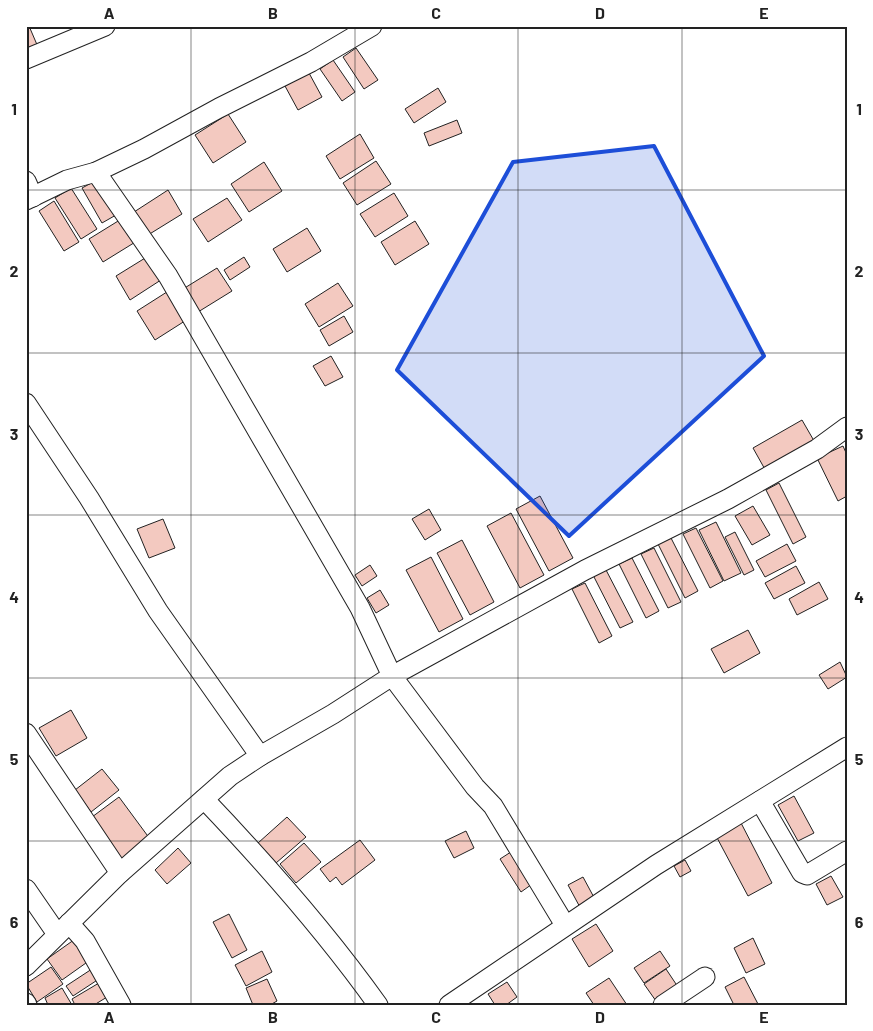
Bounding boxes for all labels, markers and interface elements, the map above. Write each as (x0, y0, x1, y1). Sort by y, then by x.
text: A (104, 3, 115, 22)
text: B (268, 3, 278, 22)
text: C (431, 3, 441, 22)
text: D (595, 3, 605, 22)
text: E (759, 3, 769, 22)
text: 1 (11, 99, 17, 118)
text: 1 (856, 99, 862, 118)
text: 2 (10, 261, 19, 280)
text: 2 (855, 261, 864, 280)
text: 3 (10, 424, 18, 443)
text: 3 (855, 424, 863, 443)
text: 4 (9, 587, 19, 606)
text: 4 (854, 587, 864, 606)
text: 5 (10, 749, 19, 768)
text: 5 (855, 749, 864, 768)
text: 6 (10, 912, 19, 931)
text: 6 (855, 912, 864, 931)
text: A (104, 1007, 115, 1026)
text: B (268, 1007, 278, 1026)
text: C (431, 1007, 441, 1026)
text: D (595, 1007, 605, 1026)
text: E (759, 1007, 769, 1026)

